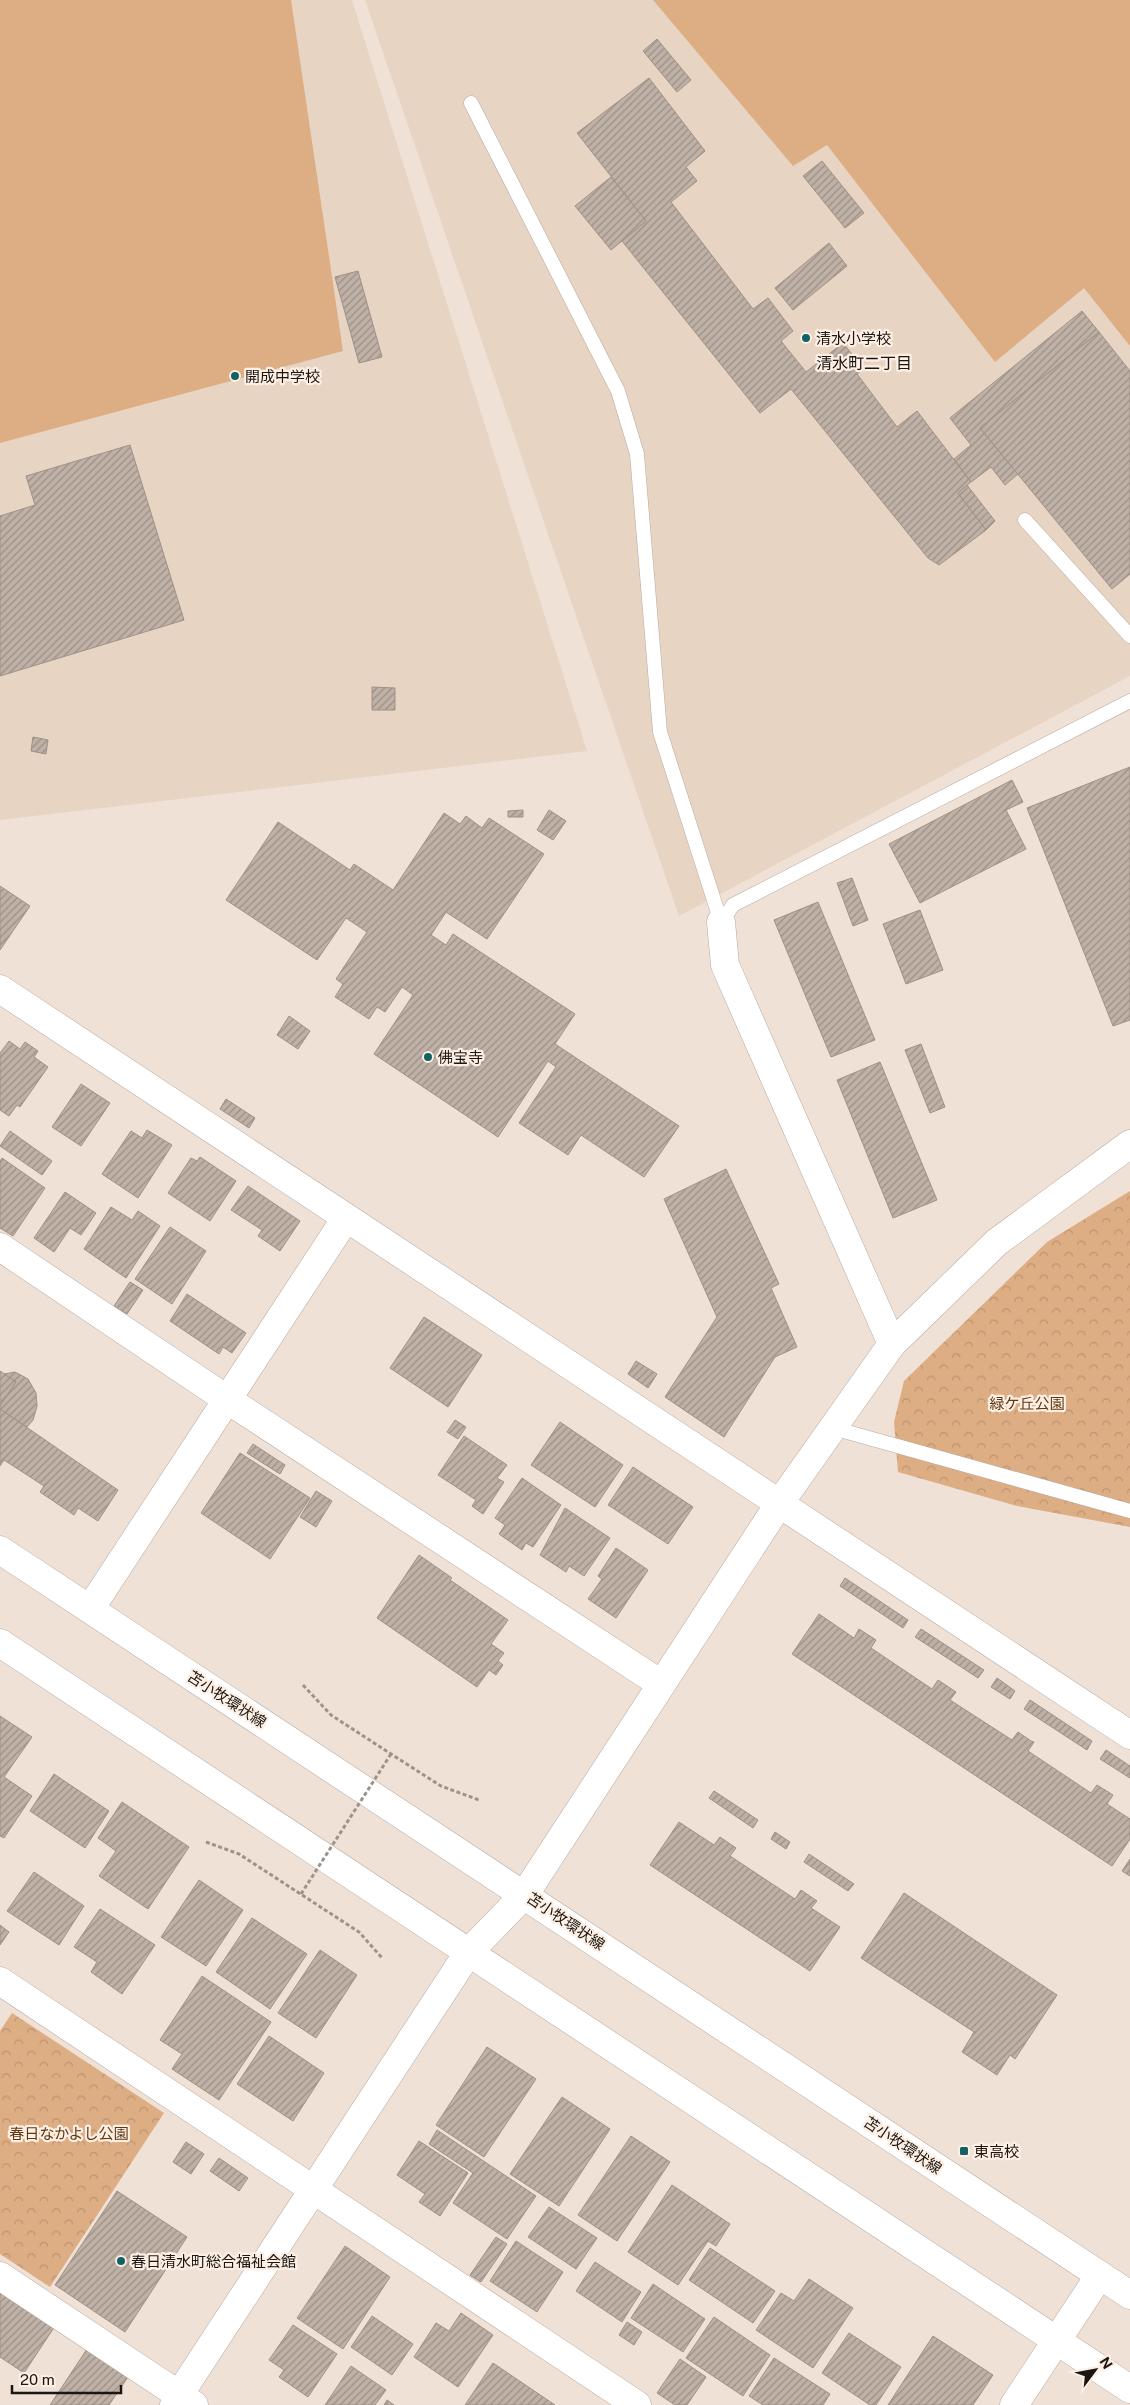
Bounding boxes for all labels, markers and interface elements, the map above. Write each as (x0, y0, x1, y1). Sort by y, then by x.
place label: 清水小学校 (816, 330, 891, 347)
marker: 清水小学校 (800, 332, 812, 344)
district label: 清水町二丁目 (816, 354, 912, 373)
place label: 開成中学校 (245, 368, 320, 385)
marker: 開成中学校 (229, 370, 241, 382)
place label: 佛宝寺 (438, 1049, 483, 1066)
marker: 佛宝寺 (422, 1051, 434, 1063)
park label: 緑ケ丘公園 (989, 1395, 1065, 1412)
street label: 苫小牧環状線 (185, 1667, 269, 1731)
street label: 苫小牧環状線 (524, 1889, 608, 1953)
street label: 苫小牧環状線 (861, 2113, 945, 2177)
park label: 春日なかよし公園 (9, 2125, 129, 2142)
place label: 東高校 (974, 2143, 1019, 2160)
marker: 東高校 (958, 2145, 970, 2157)
place label: 春日清水町総合福祉会館 (131, 2253, 296, 2270)
marker: 春日清水町総合福祉会館 (115, 2255, 127, 2267)
north arrow (1070, 2345, 1120, 2395)
text: N (1096, 2354, 1116, 2372)
scale bar (12, 2362, 121, 2394)
text: 20 m (20, 2371, 55, 2388)

